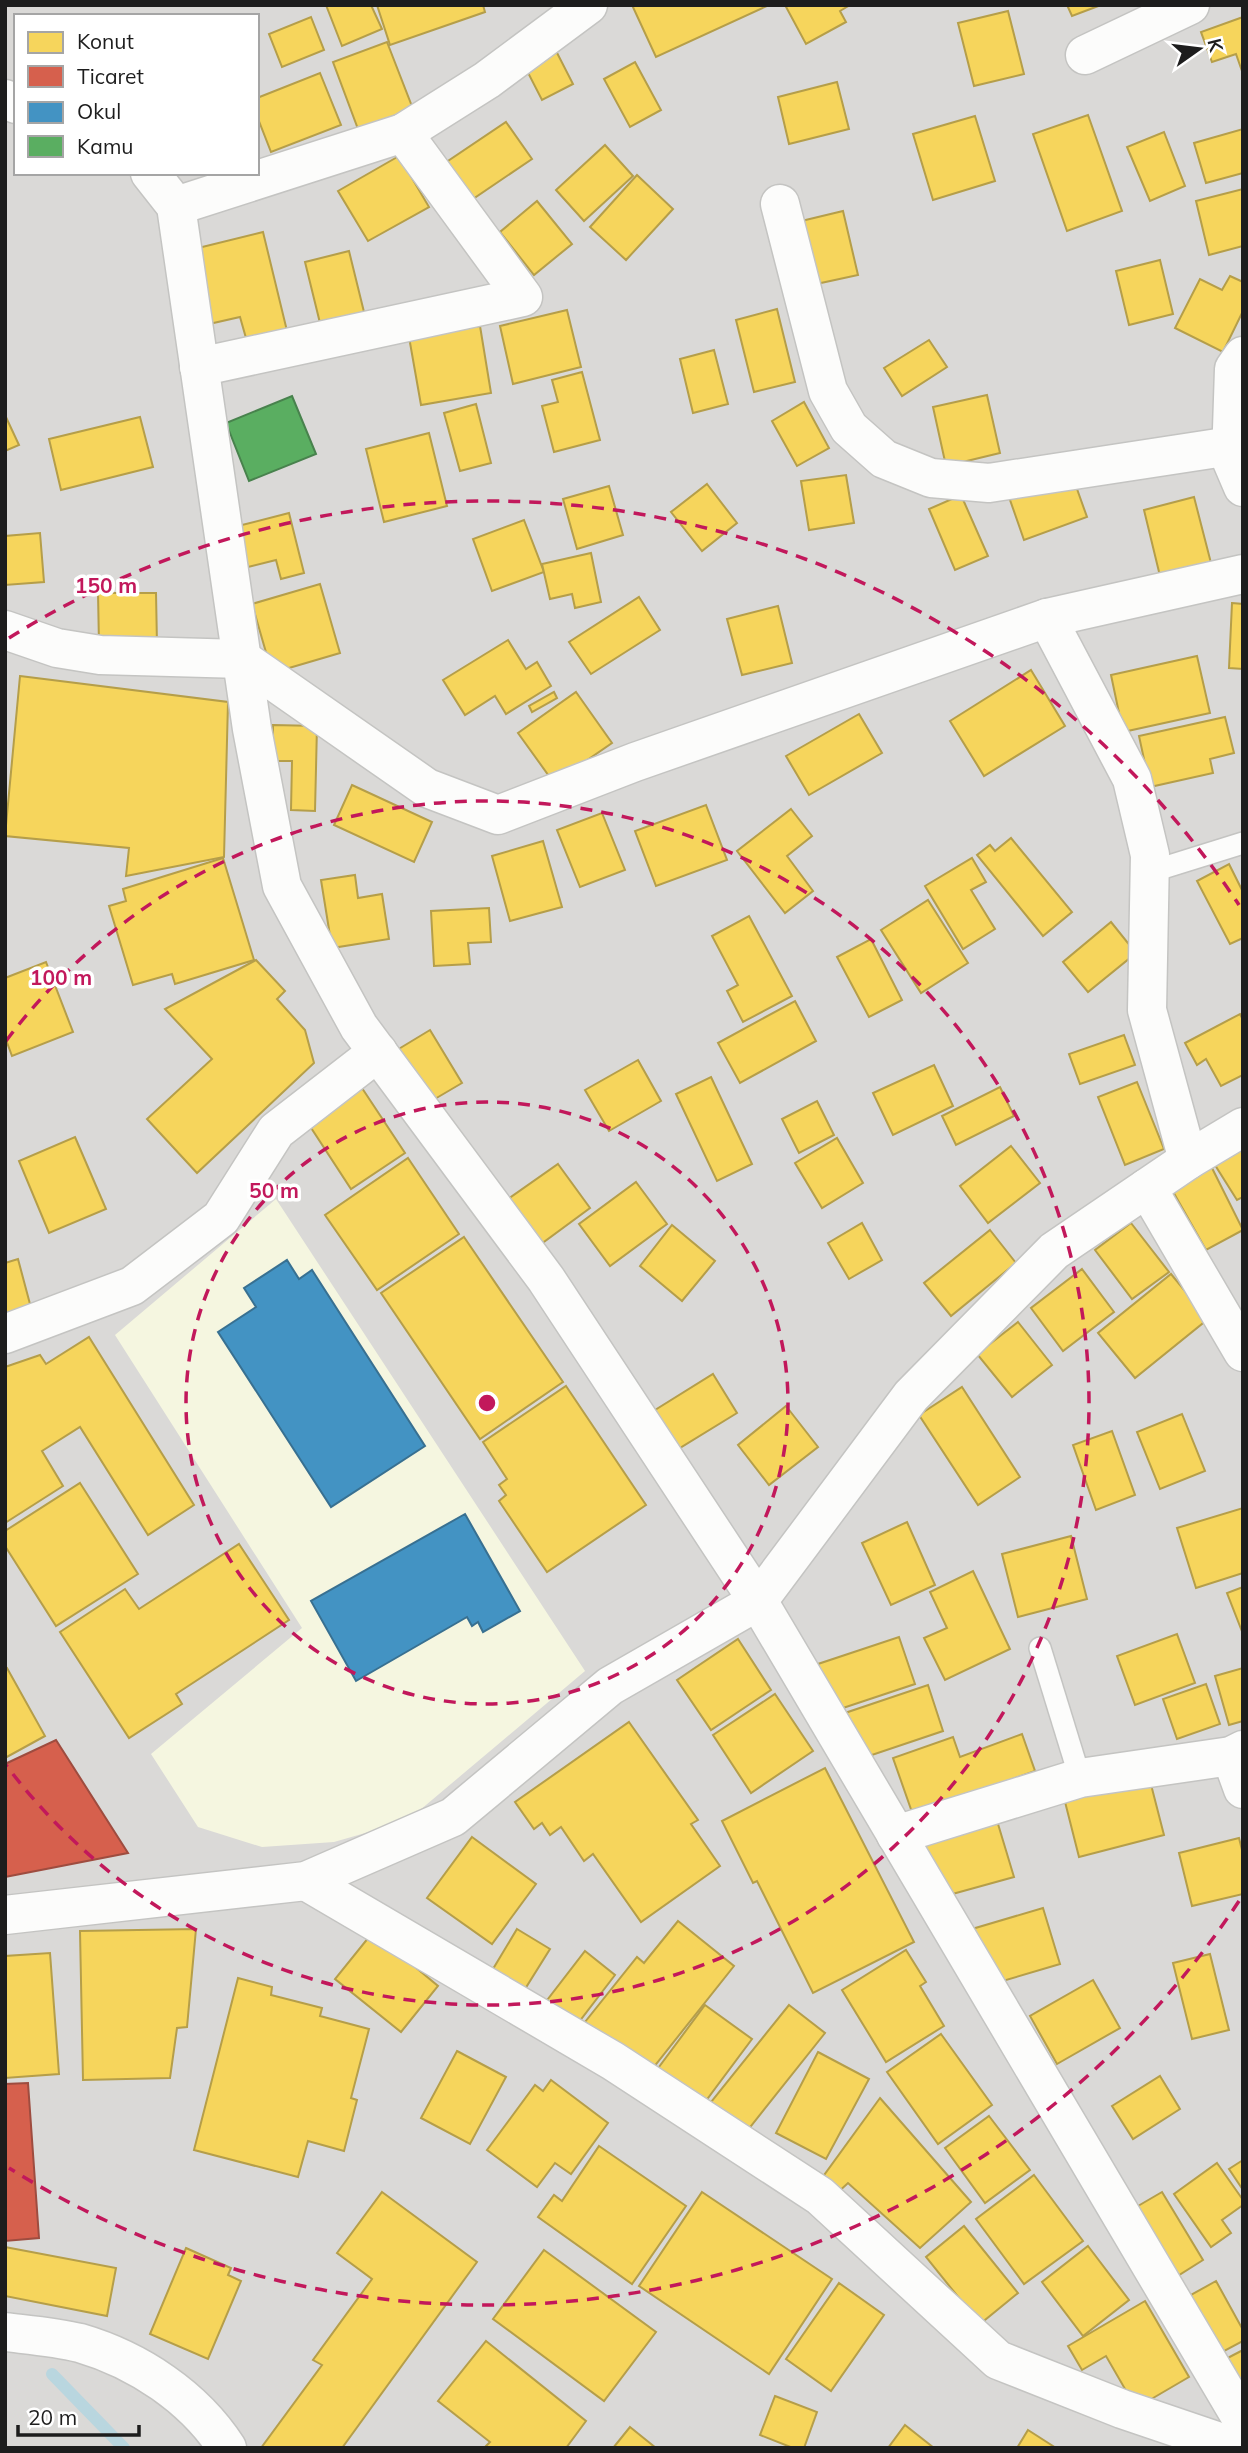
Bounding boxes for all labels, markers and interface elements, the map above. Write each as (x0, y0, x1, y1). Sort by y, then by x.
legend (14, 14, 259, 175)
north arrow (1164, 14, 1234, 84)
text: Konut (77, 28, 134, 54)
text: K (1202, 36, 1229, 55)
text: Ticaret (77, 63, 144, 89)
text: Okul (77, 98, 121, 124)
text: Kamu (77, 133, 133, 159)
text: 150 m (75, 572, 137, 598)
text: 100 m (30, 964, 92, 990)
text: 50 m (249, 1177, 299, 1203)
centre of rings (475, 1391, 499, 1415)
scale bar (18, 2394, 138, 2438)
text: 20 m (28, 2404, 77, 2430)

